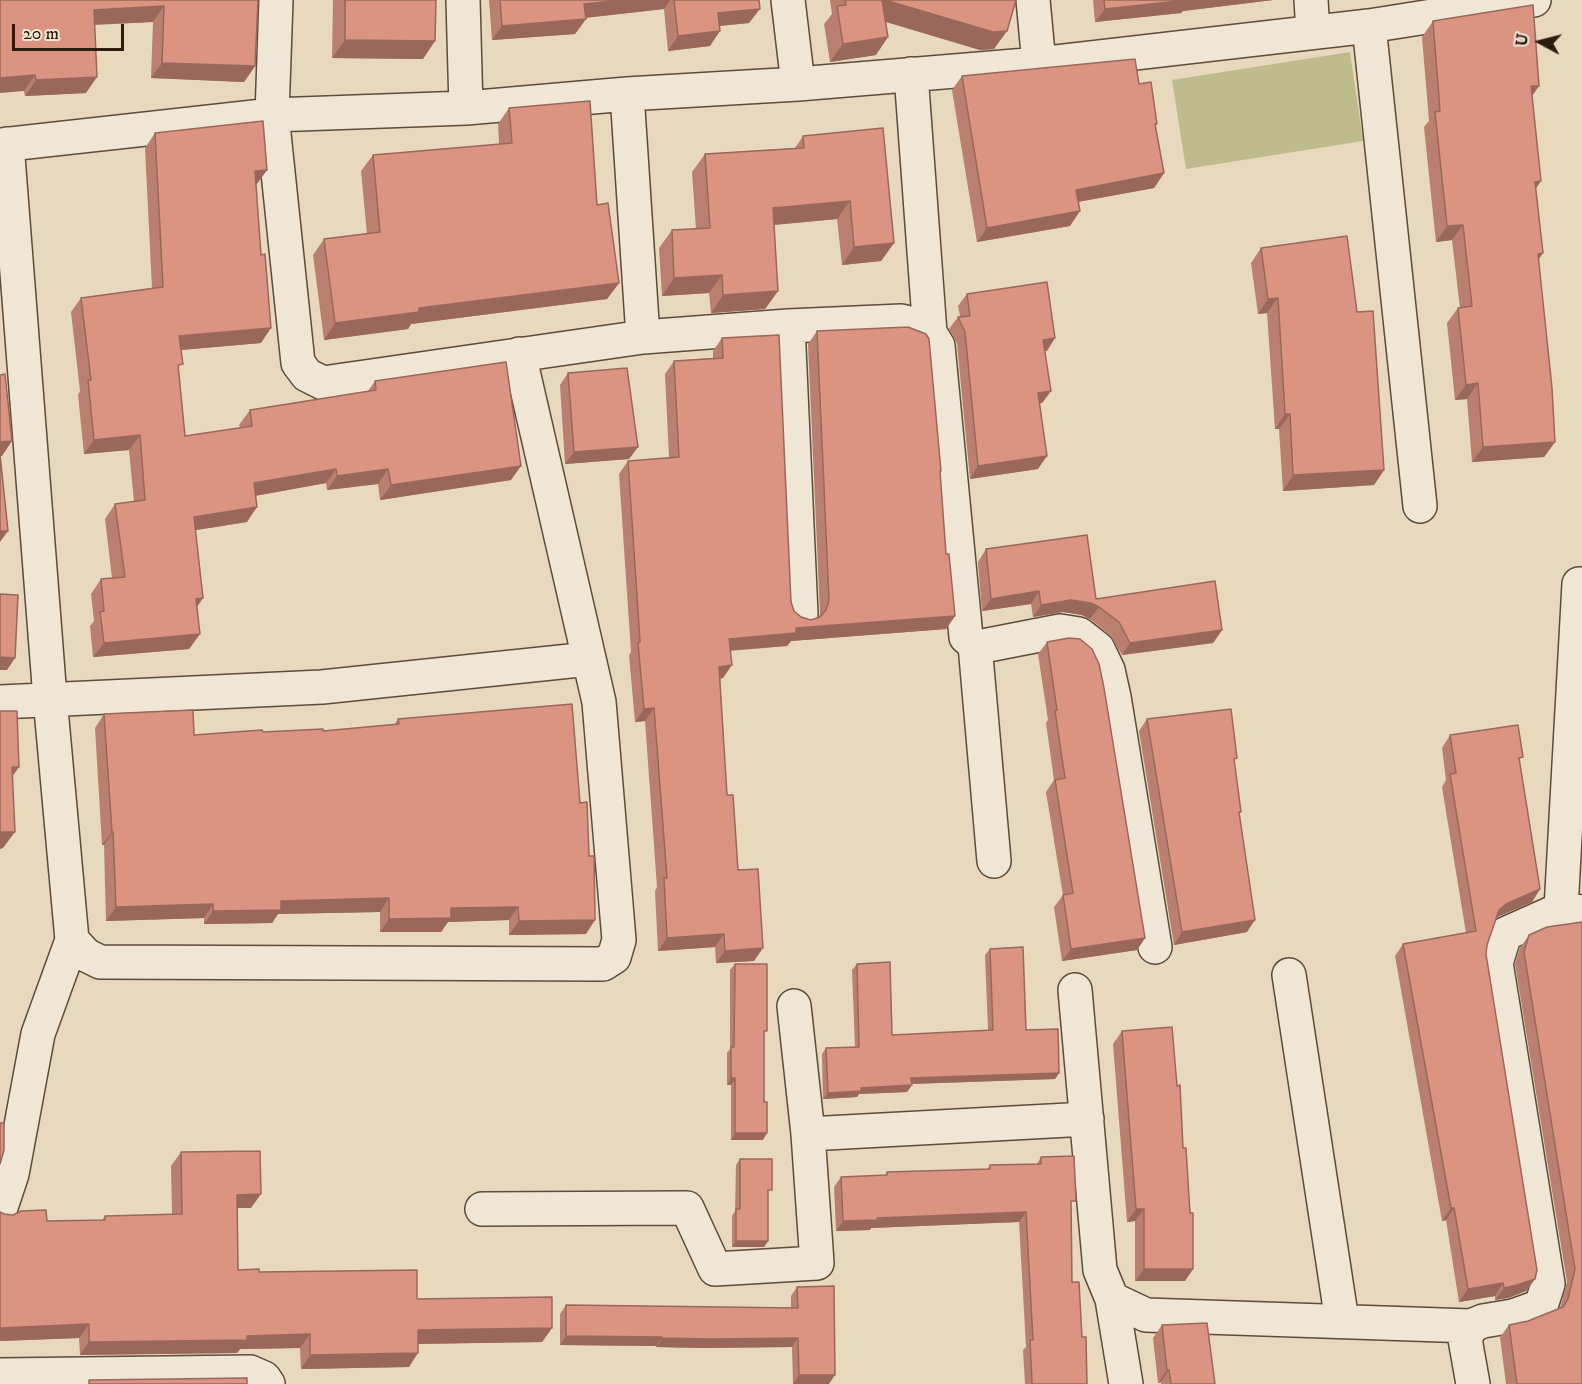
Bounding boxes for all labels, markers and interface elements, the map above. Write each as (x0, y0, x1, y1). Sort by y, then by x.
scale bar (15, 12, 128, 50)
north arrow (1510, 12, 1570, 72)
text: 20 m (23, 23, 59, 45)
text: U (1511, 32, 1533, 47)

